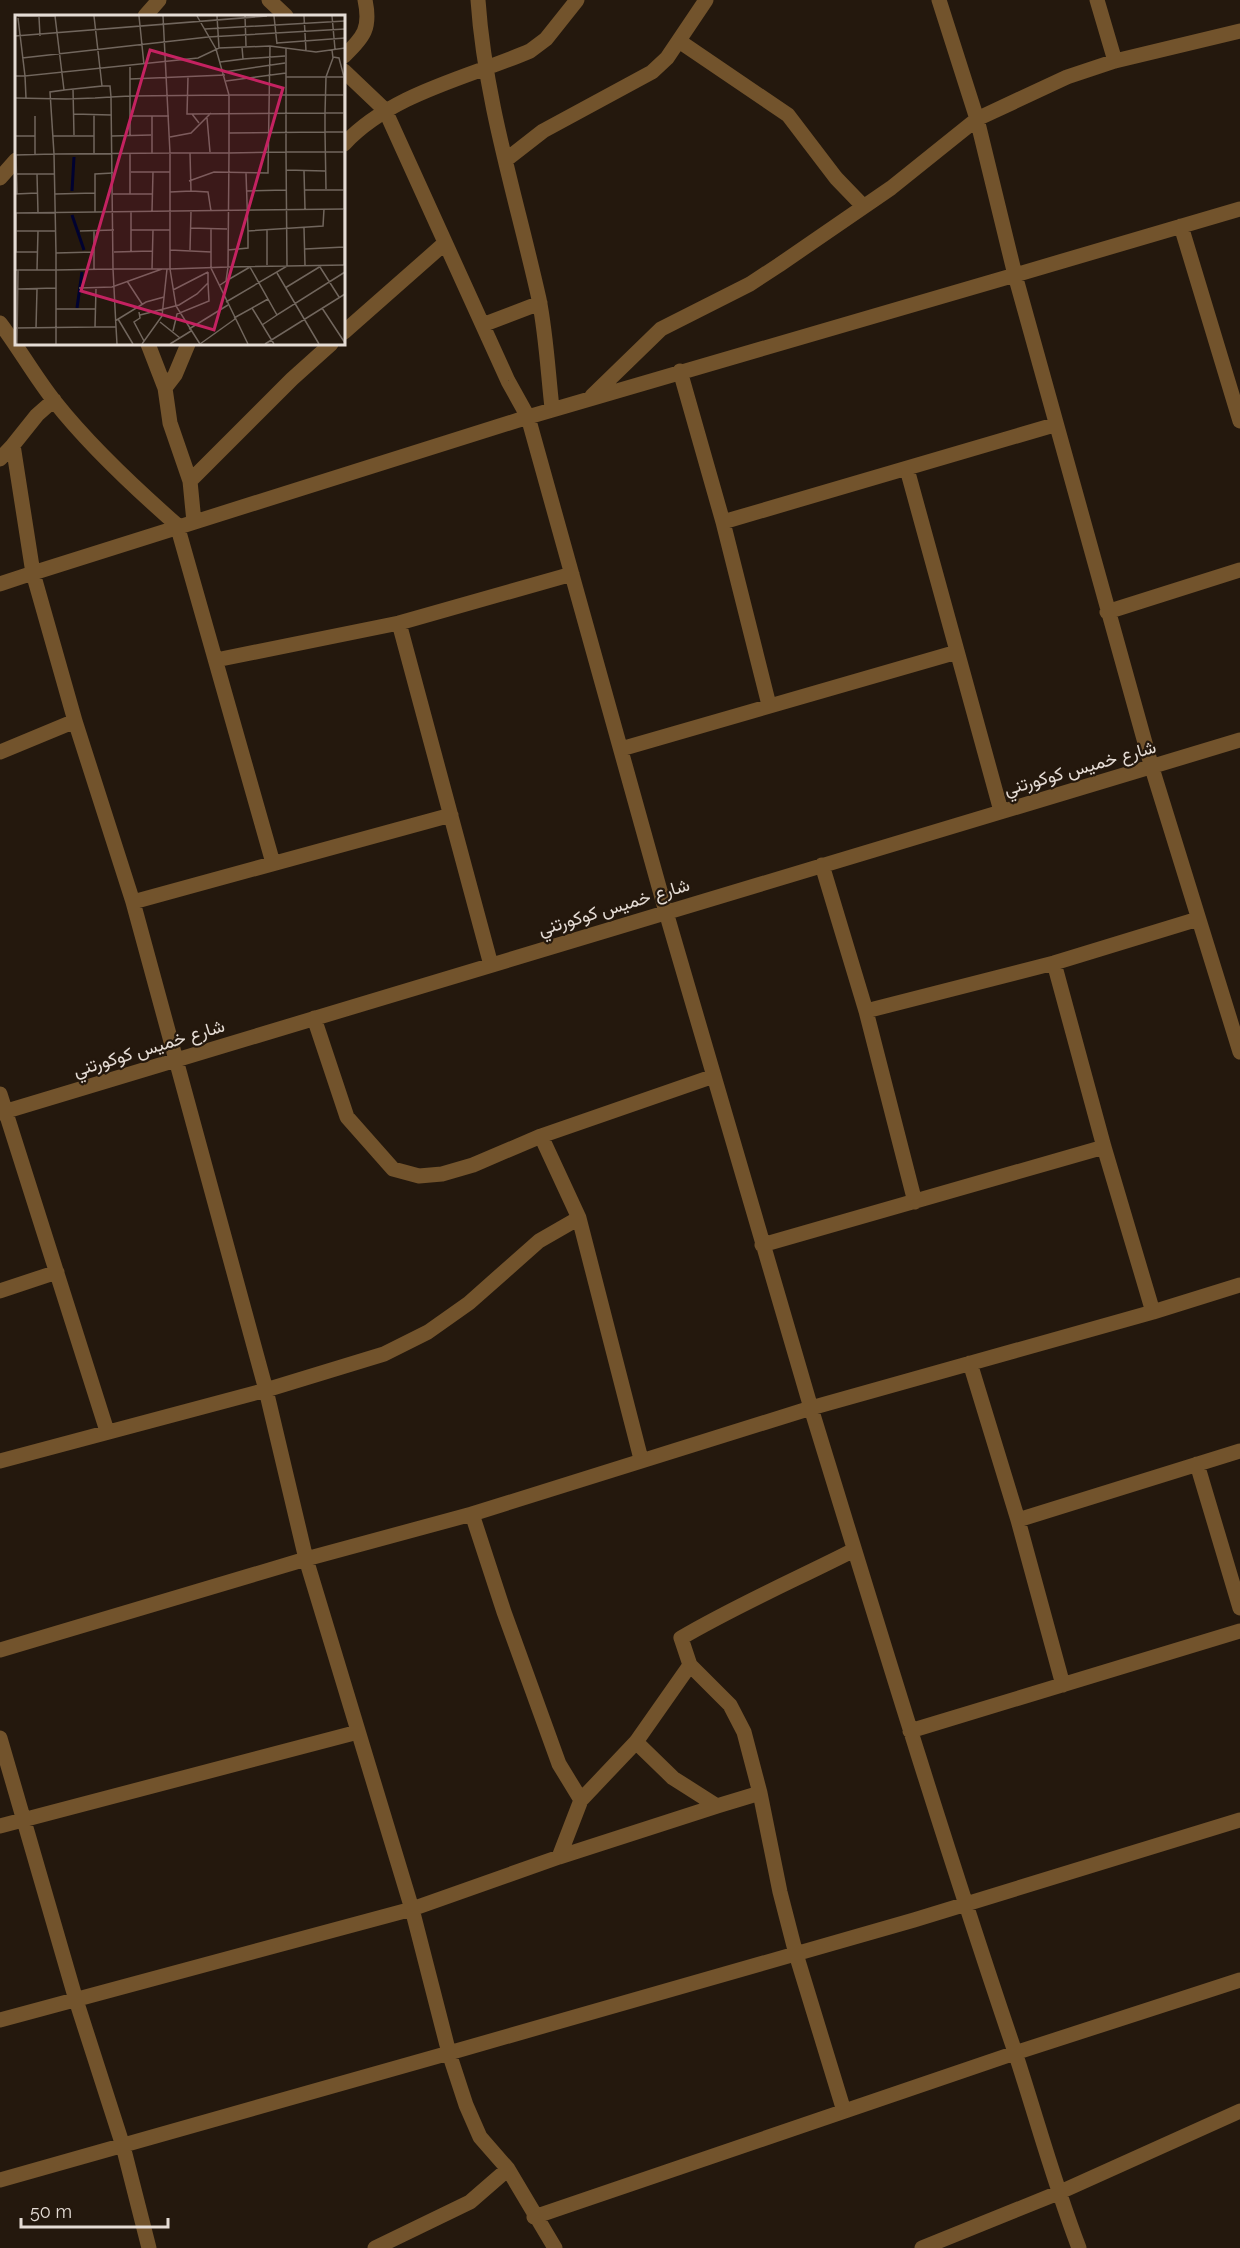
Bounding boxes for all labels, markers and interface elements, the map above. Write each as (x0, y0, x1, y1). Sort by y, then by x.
inset map (15, 15, 345, 345)
street label: شارع خميس كوكورتني (1001, 736, 1160, 804)
street label: شارع خميس كوكورتني (536, 874, 694, 944)
street label: شارع خميس كوكورتني (71, 1015, 229, 1085)
scale bar (21, 2191, 168, 2229)
text: 50 m (30, 2201, 72, 2222)

